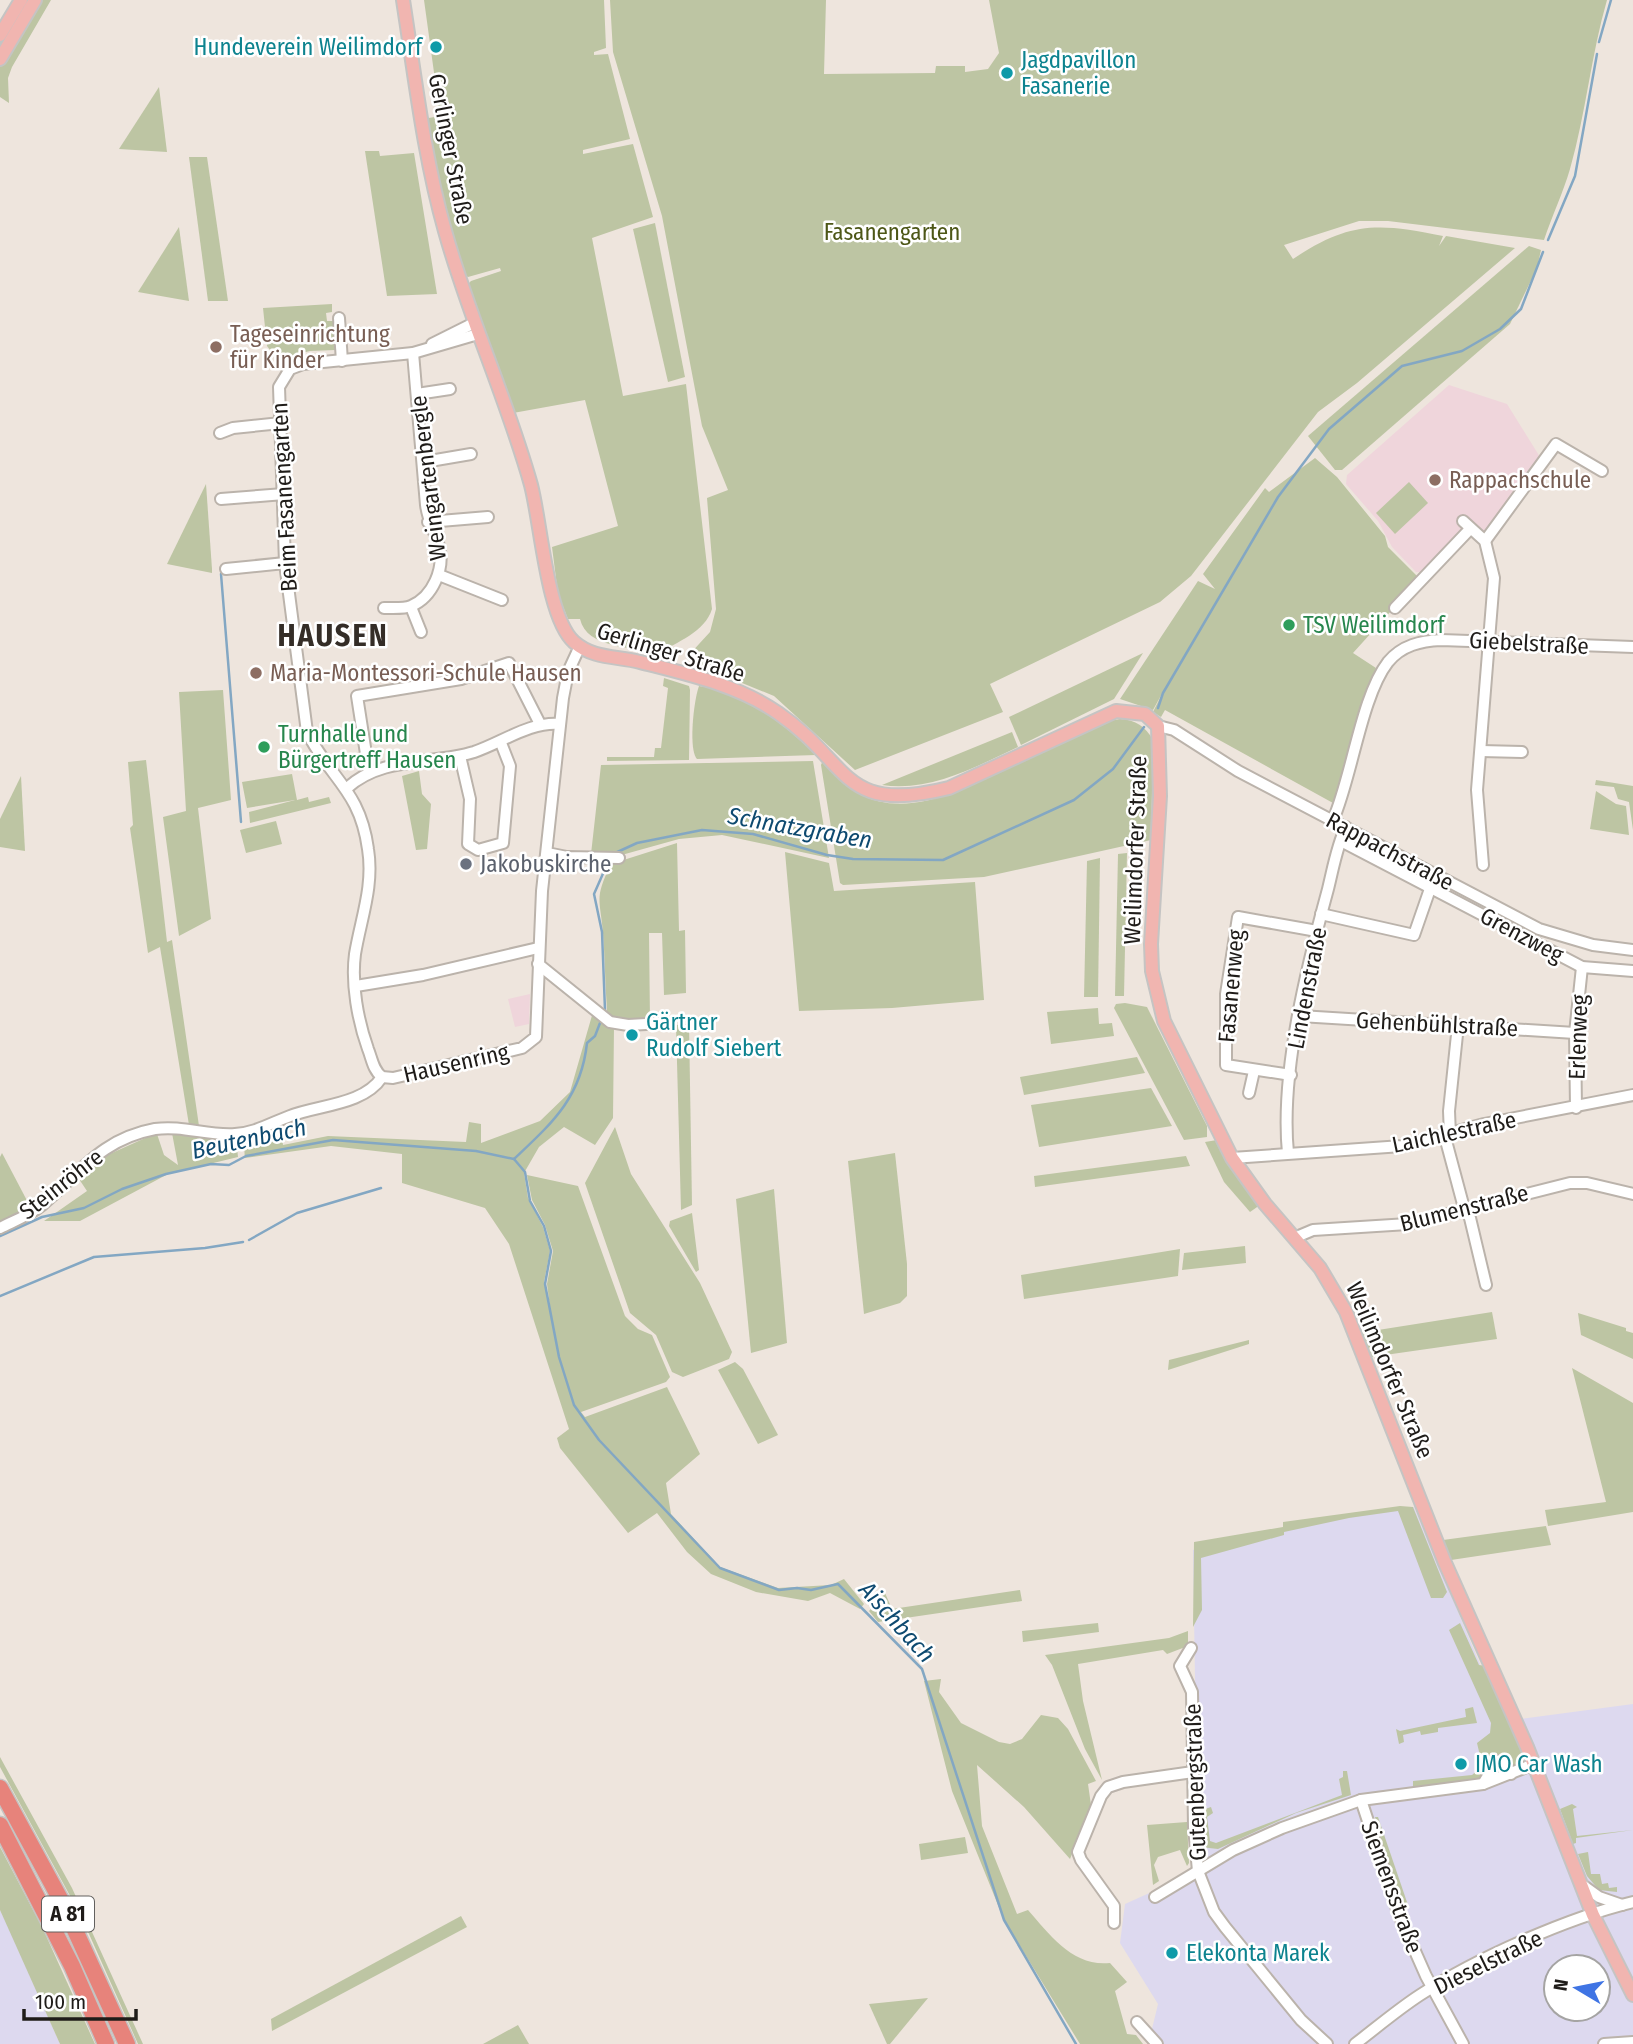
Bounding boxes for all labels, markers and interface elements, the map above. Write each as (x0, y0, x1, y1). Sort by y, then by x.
place label: Hundeverein Weilimdorf (194, 33, 424, 61)
marker: Hundeverein Weilimdorf (428, 39, 444, 55)
place label: Jagdpavillon Fasanerie (1021, 46, 1136, 100)
marker: Jagdpavillon Fasanerie (999, 65, 1015, 81)
street label: Gerlinger Straße (423, 71, 479, 227)
park label: Fasanengarten (824, 218, 960, 246)
place label: Tageseinrichtung für Kinder (230, 320, 390, 374)
marker: Tageseinrichtung für Kinder (208, 339, 224, 355)
street label: Weingartenbergle (404, 394, 452, 562)
street label: Beim Fasanengarten (265, 402, 303, 592)
place label: Rappachschule (1449, 466, 1591, 494)
marker: Rappachschule (1427, 472, 1443, 488)
place label: TSV Weilimdorf (1303, 611, 1446, 639)
street label: Gerlinger Straße (594, 616, 748, 688)
marker: TSV Weilimdorf (1281, 617, 1297, 633)
district label: HAUSEN (277, 618, 389, 654)
street label: Giebelstraße (1469, 626, 1589, 660)
place label: Maria-Montessori-Schule Hausen (270, 659, 582, 687)
marker: Maria-Montessori-Schule Hausen (248, 665, 264, 681)
place label: Turnhalle und Bürgertreff Hausen (278, 720, 456, 774)
marker: Turnhalle und Bürgertreff Hausen (256, 739, 272, 755)
street label: Weilimdorfer Straße (1118, 755, 1152, 945)
water label: Schnatzgraben (725, 801, 874, 854)
street label: Rappachstraße (1321, 806, 1459, 896)
place label: Jakobuskirche (480, 850, 611, 878)
marker: Jakobuskirche (458, 856, 474, 872)
street label: Grenzweg (1476, 901, 1569, 969)
street label: Lindenstraße (1281, 925, 1333, 1051)
street label: Fasanenweg (1212, 928, 1250, 1044)
street label: Erlenweg (1563, 994, 1593, 1080)
street label: Gehenbühlstraße (1355, 1006, 1519, 1042)
place label: Gärtner Rudolf Siebert (646, 1008, 782, 1062)
marker: Gärtner Rudolf Siebert (624, 1027, 640, 1043)
street label: Hausenring (401, 1037, 512, 1089)
street label: Laichlestraße (1389, 1105, 1519, 1159)
water label: Beutenbach (189, 1113, 309, 1165)
street label: Steinröhre (14, 1143, 108, 1225)
street label: Blumenstraße (1397, 1179, 1531, 1237)
street label: Weilimdorfer Straße (1340, 1278, 1440, 1462)
water label: Aischbach (853, 1575, 941, 1668)
street label: Gutenbergstraße (1178, 1703, 1212, 1861)
place label: IMO Car Wash (1475, 1750, 1603, 1778)
marker: IMO Car Wash (1453, 1756, 1469, 1772)
street label: Siemensstraße (1355, 1817, 1429, 1957)
road number: A 81 (42, 1896, 94, 1932)
street label: Dieselstraße (1429, 1924, 1547, 2000)
place label: Elekonta Marek (1186, 1939, 1330, 1967)
marker: Elekonta Marek (1164, 1945, 1180, 1961)
north arrow (1542, 1953, 1612, 2023)
scale bar (24, 1978, 136, 2022)
text: N (1548, 1978, 1573, 1993)
text: 100 m (35, 1989, 86, 2015)

